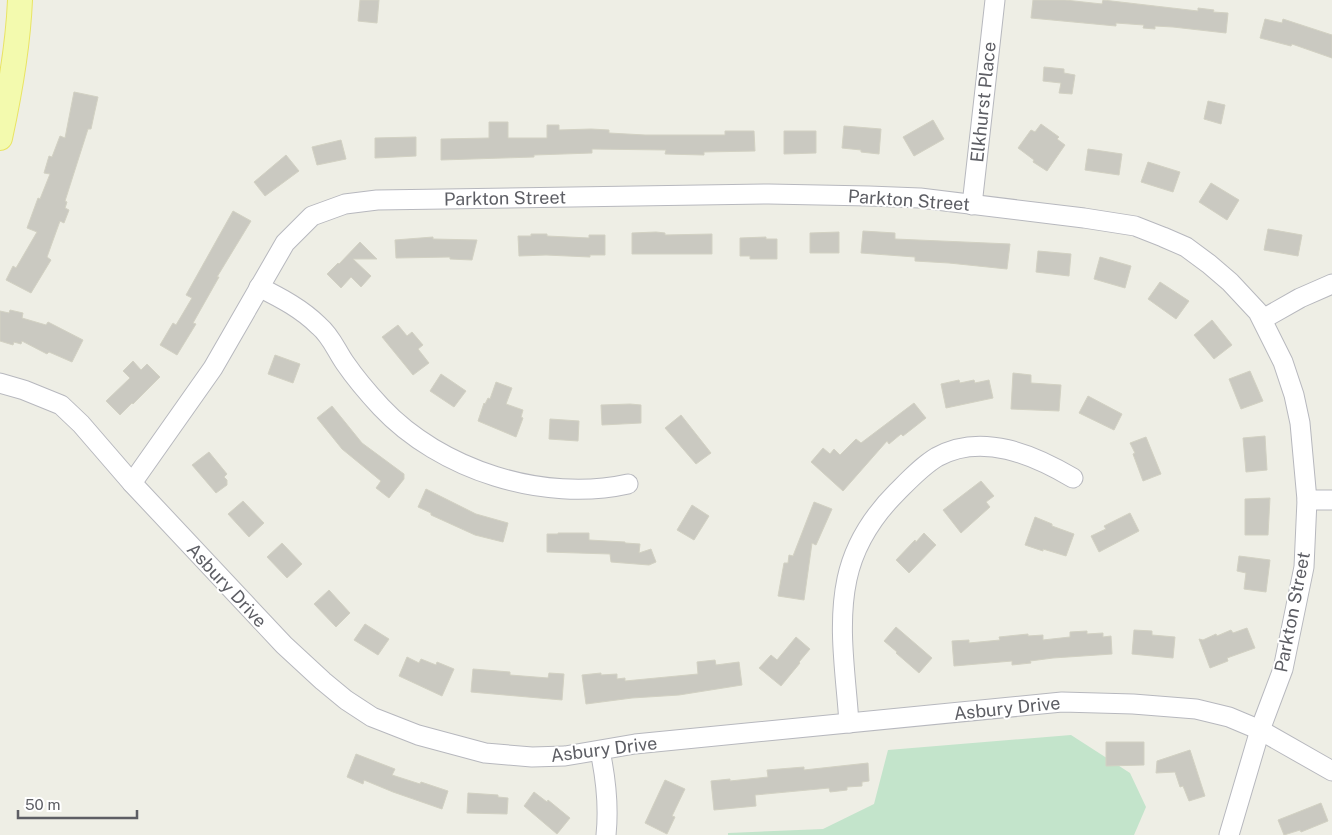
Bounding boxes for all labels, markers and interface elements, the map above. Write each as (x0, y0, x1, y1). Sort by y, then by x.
street label: Elkhurst Place (966, 41, 1000, 163)
street label: Parkton Street (847, 185, 971, 215)
street label: Parkton Street (444, 186, 566, 210)
street label: Asbury Drive (183, 539, 271, 631)
street label: Parkton Street (1270, 550, 1314, 674)
street label: Asbury Drive (953, 692, 1061, 724)
street label: Asbury Drive (550, 732, 658, 766)
scale bar (18, 788, 136, 820)
text: 50 m (25, 796, 60, 813)

